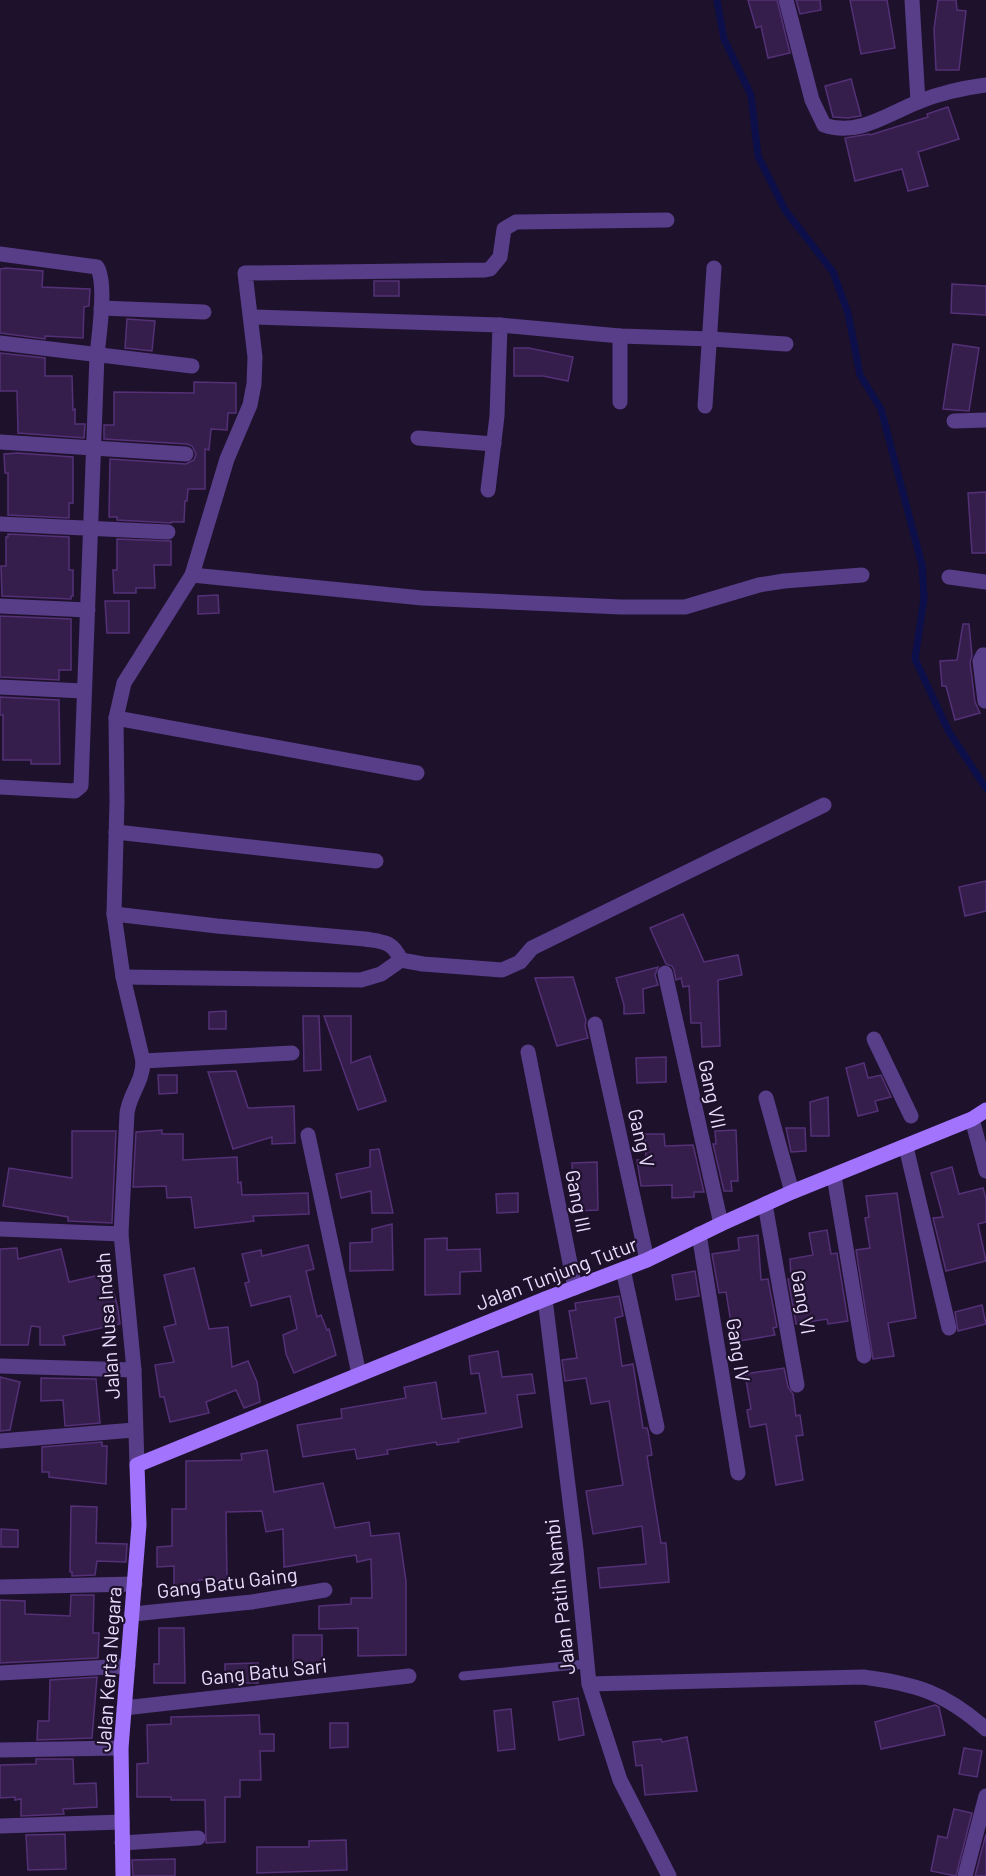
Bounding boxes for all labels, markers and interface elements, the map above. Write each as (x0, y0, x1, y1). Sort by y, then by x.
street label: Gang VII (694, 1057, 732, 1131)
street label: Gang V (624, 1106, 660, 1170)
street label: Gang III (561, 1168, 597, 1234)
street label: Jalan Tunjung Tutur (472, 1231, 640, 1315)
street label: Jalan Nusa Indah (90, 1252, 124, 1400)
street label: Gang VI (787, 1268, 821, 1336)
street label: Gang IV (722, 1316, 756, 1384)
street label: Jalan Patih Nambi (539, 1518, 579, 1676)
street label: Gang Batu Gaing (155, 1561, 299, 1603)
street label: Jalan Kerta Negara (90, 1586, 126, 1752)
street label: Gang Batu Sari (200, 1652, 328, 1690)

